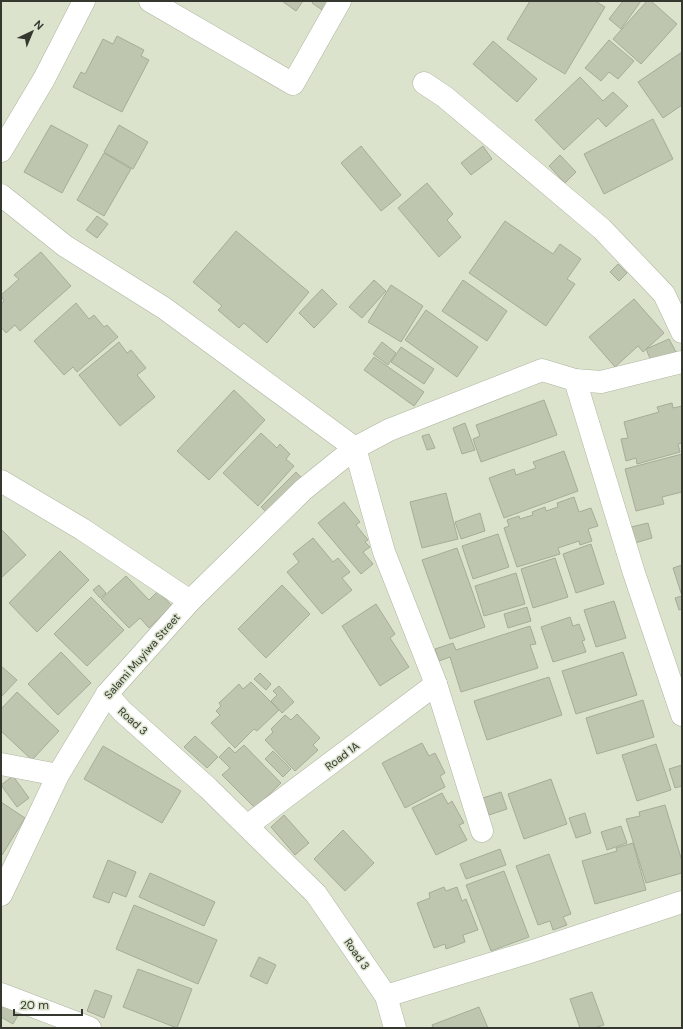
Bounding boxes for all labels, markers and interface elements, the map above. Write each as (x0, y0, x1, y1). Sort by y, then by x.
north arrow (12, 12, 52, 52)
text: N (31, 17, 47, 33)
street label: Salami Muyiwa Street (101, 610, 183, 702)
street label: Road 3 (115, 704, 151, 738)
street label: Road 1A (322, 739, 362, 773)
street label: Road 3 (341, 936, 373, 972)
scale bar (14, 991, 82, 1017)
text: 20 m (20, 997, 49, 1013)

